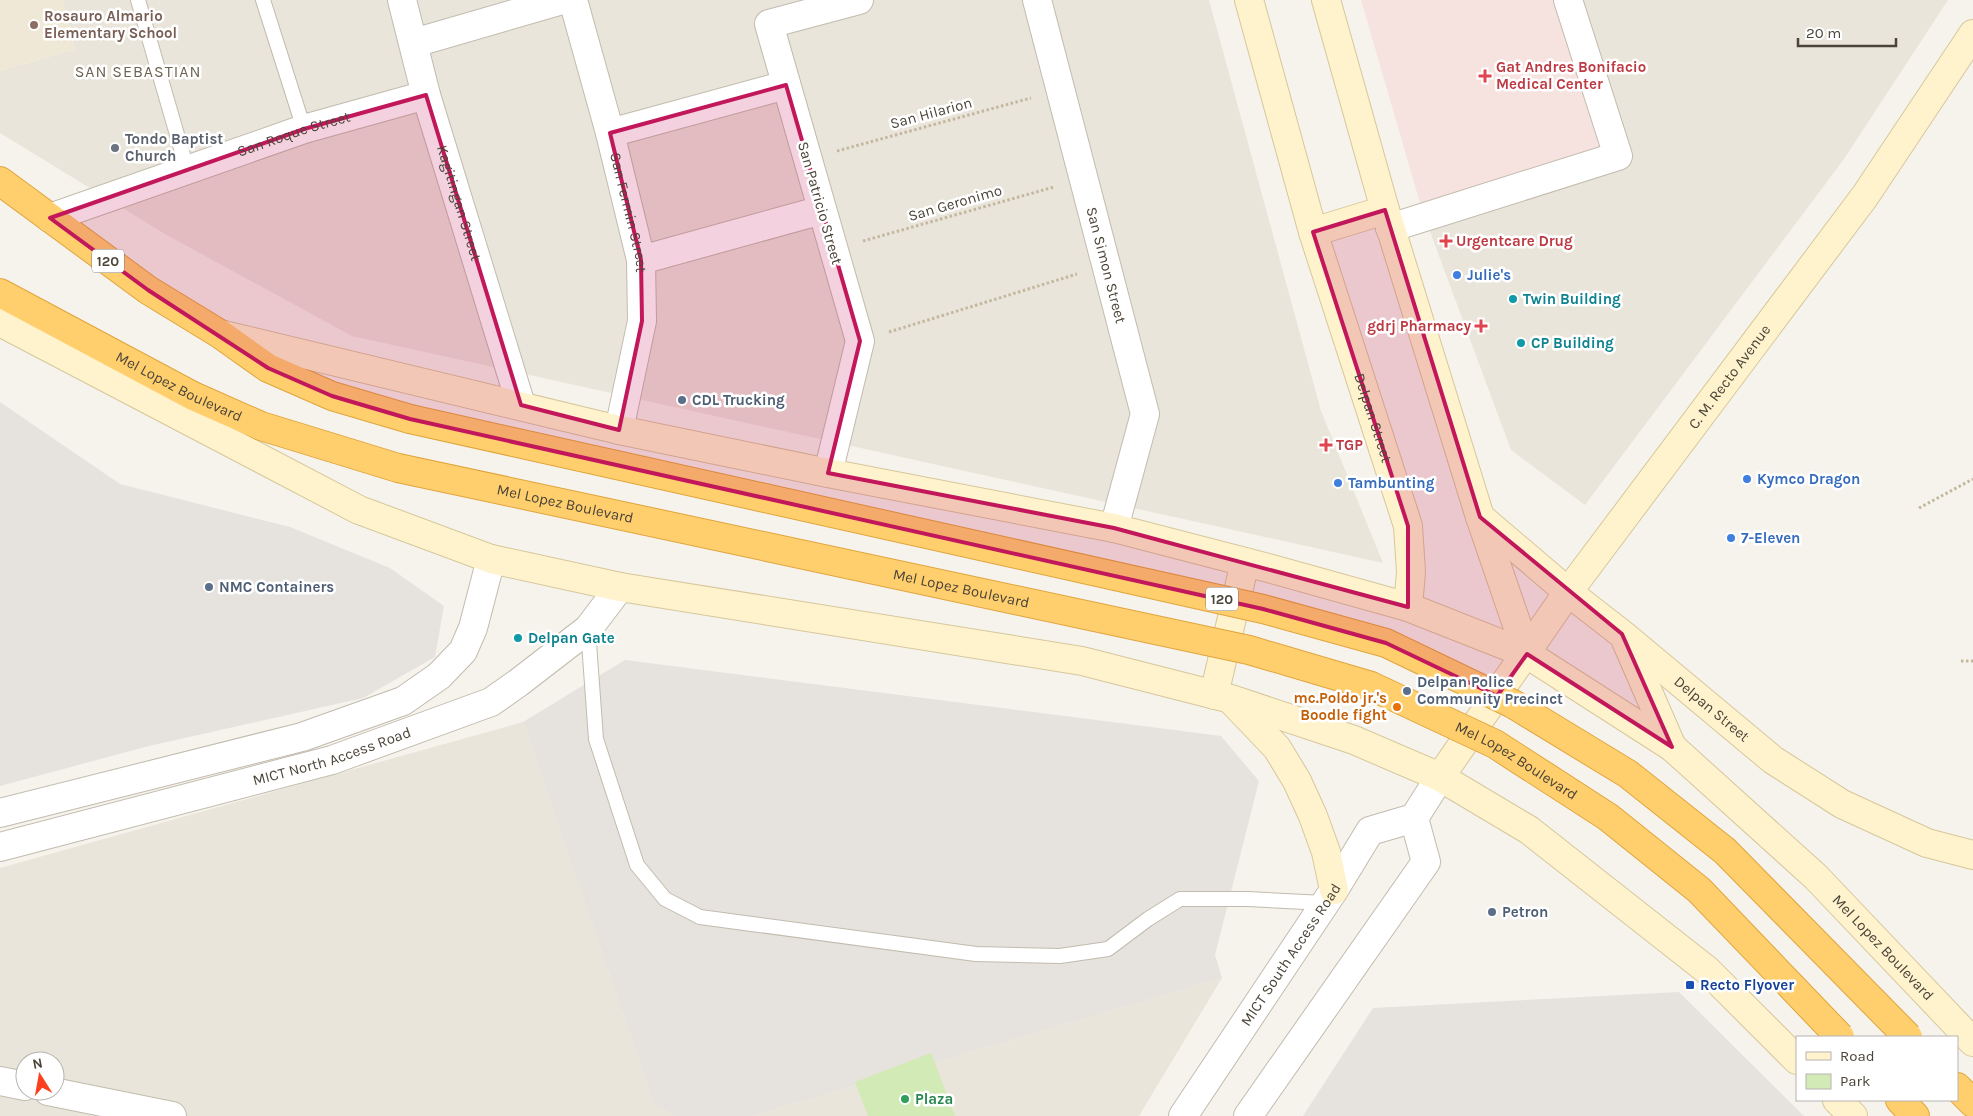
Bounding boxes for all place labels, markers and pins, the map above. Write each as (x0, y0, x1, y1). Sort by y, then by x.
place label: Rosauro Almario Elementary School (44, 7, 177, 42)
marker: Rosauro Almario Elementary School (28, 19, 40, 31)
place label: Gat Andres Bonifacio Medical Center (1496, 58, 1646, 93)
marker: Gat Andres Bonifacio Medical Center (1478, 69, 1492, 83)
place label: Tondo Baptist Church (125, 130, 223, 165)
marker: Tondo Baptist Church (109, 142, 121, 154)
place label: Urgentcare Drug (1456, 232, 1573, 250)
marker: Urgentcare Drug (1440, 235, 1452, 247)
place label: Julie's (1467, 266, 1511, 284)
marker: Julie's (1451, 269, 1463, 281)
place label: Twin Building (1523, 290, 1621, 308)
marker: Twin Building (1507, 293, 1519, 305)
place label: gdrj Pharmacy (1367, 317, 1471, 335)
marker: gdrj Pharmacy (1475, 320, 1487, 332)
place label: CP Building (1531, 334, 1614, 352)
marker: CP Building (1515, 337, 1527, 349)
place label: CDL Trucking (692, 391, 785, 409)
marker: CDL Trucking (676, 394, 688, 406)
place label: TGP (1336, 436, 1363, 454)
marker: TGP (1320, 439, 1332, 451)
place label: Kymco Dragon (1757, 470, 1860, 488)
marker: Kymco Dragon (1741, 473, 1753, 485)
place label: Tambunting (1348, 474, 1435, 492)
marker: Tambunting (1332, 477, 1344, 489)
place label: 7-Eleven (1741, 529, 1800, 547)
marker: 7-Eleven (1725, 532, 1737, 544)
place label: NMC Containers (219, 578, 334, 596)
marker: NMC Containers (203, 581, 215, 593)
place label: Delpan Gate (528, 629, 615, 647)
marker: Delpan Gate (512, 632, 524, 644)
place label: Delpan Police Community Precinct (1417, 673, 1563, 708)
marker: Delpan Police Community Precinct (1401, 685, 1413, 697)
place label: mc.Poldo jr.'s Boodle fight (1294, 689, 1387, 724)
marker: mc.Poldo jr.'s Boodle fight (1391, 701, 1403, 713)
place label: Petron (1502, 903, 1548, 921)
marker: Petron (1486, 906, 1498, 918)
place label: Recto Flyover (1700, 976, 1794, 994)
marker: Recto Flyover (1684, 979, 1696, 991)
place label: Plaza (915, 1090, 953, 1108)
marker: Plaza (899, 1093, 911, 1105)

